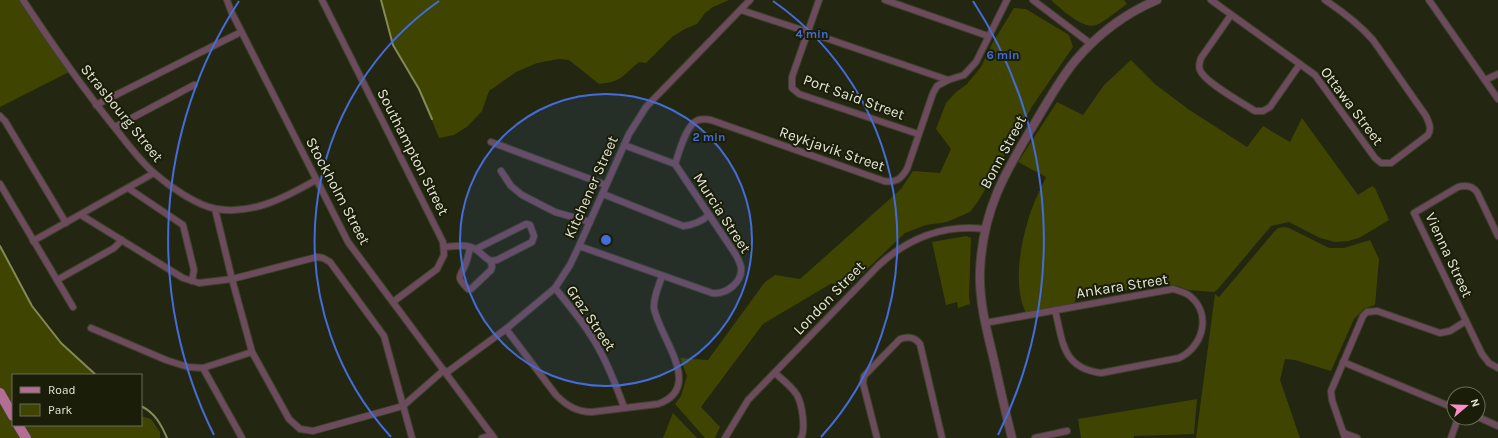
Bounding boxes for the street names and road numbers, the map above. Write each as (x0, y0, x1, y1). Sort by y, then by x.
street label: Strasbourg Street (77, 60, 167, 166)
street label: Ottawa Street (1317, 63, 1387, 149)
street label: Port Said Street (801, 70, 907, 124)
street label: Southampton Street (373, 86, 453, 219)
street label: Bonn Street (976, 112, 1030, 192)
street label: Reykjavik Street (777, 123, 887, 176)
street label: Kitchener Street (560, 132, 622, 241)
street label: Stockholm Street (302, 134, 374, 248)
street label: Murcia Street (689, 169, 755, 257)
street label: Vienna Street (1421, 210, 1477, 301)
street label: London Street (789, 257, 869, 338)
street label: Ankara Street (1075, 270, 1170, 302)
street label: Graz Street (563, 282, 620, 354)

